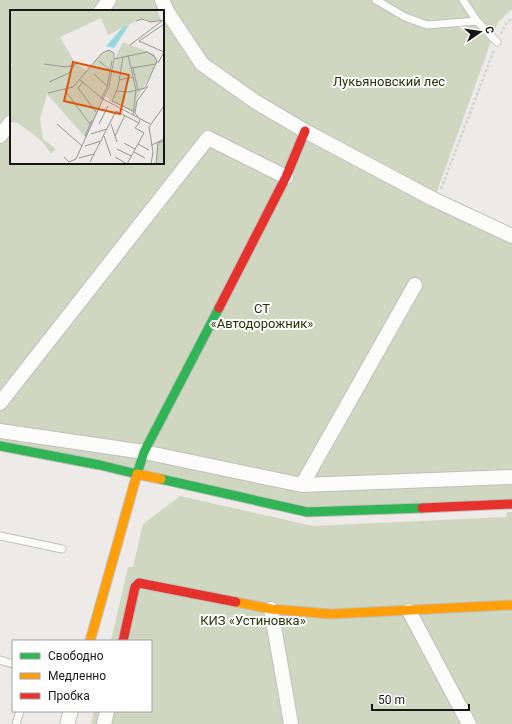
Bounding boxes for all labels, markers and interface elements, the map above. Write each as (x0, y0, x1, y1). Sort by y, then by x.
inset map (10, 10, 164, 164)
north arrow (460, 12, 500, 52)
text: С (482, 25, 496, 35)
park label: Лукьяновский лес (333, 74, 445, 89)
park label: СТ «Автодорожник» (211, 301, 313, 331)
park label: КИЗ «Устиновка» (200, 613, 306, 628)
legend (12, 640, 152, 712)
text: Свободно (48, 649, 104, 663)
text: Медленно (48, 669, 106, 683)
scale bar (372, 686, 469, 712)
text: Пробка (48, 689, 90, 703)
text: 50 m (378, 693, 405, 707)

